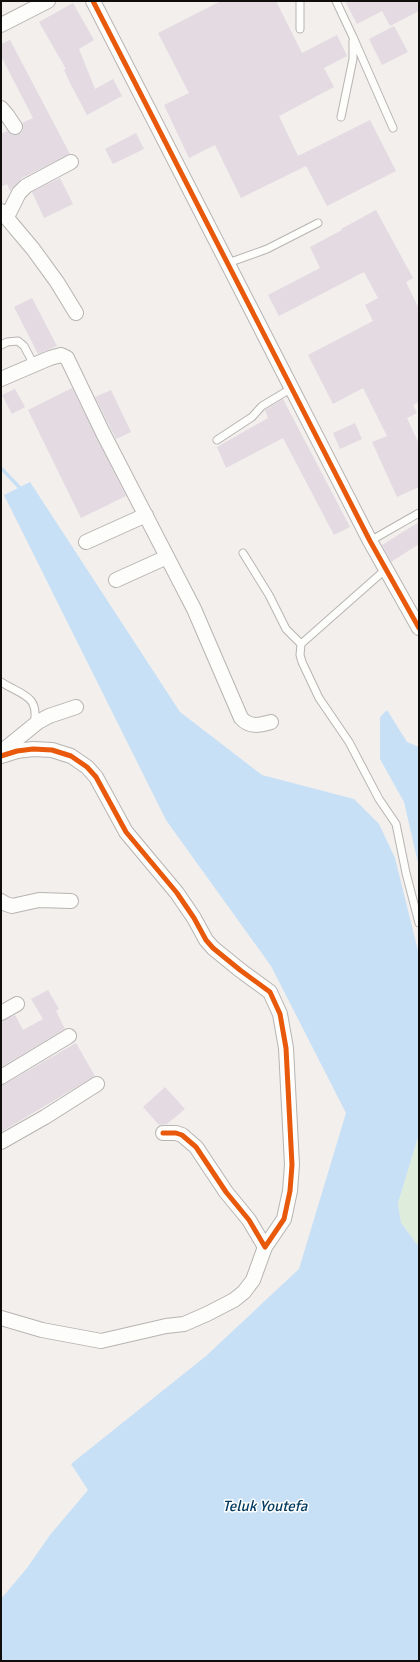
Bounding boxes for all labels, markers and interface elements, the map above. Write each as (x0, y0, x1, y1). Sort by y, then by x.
water label: Teluk Youtefa (223, 1497, 308, 1515)

